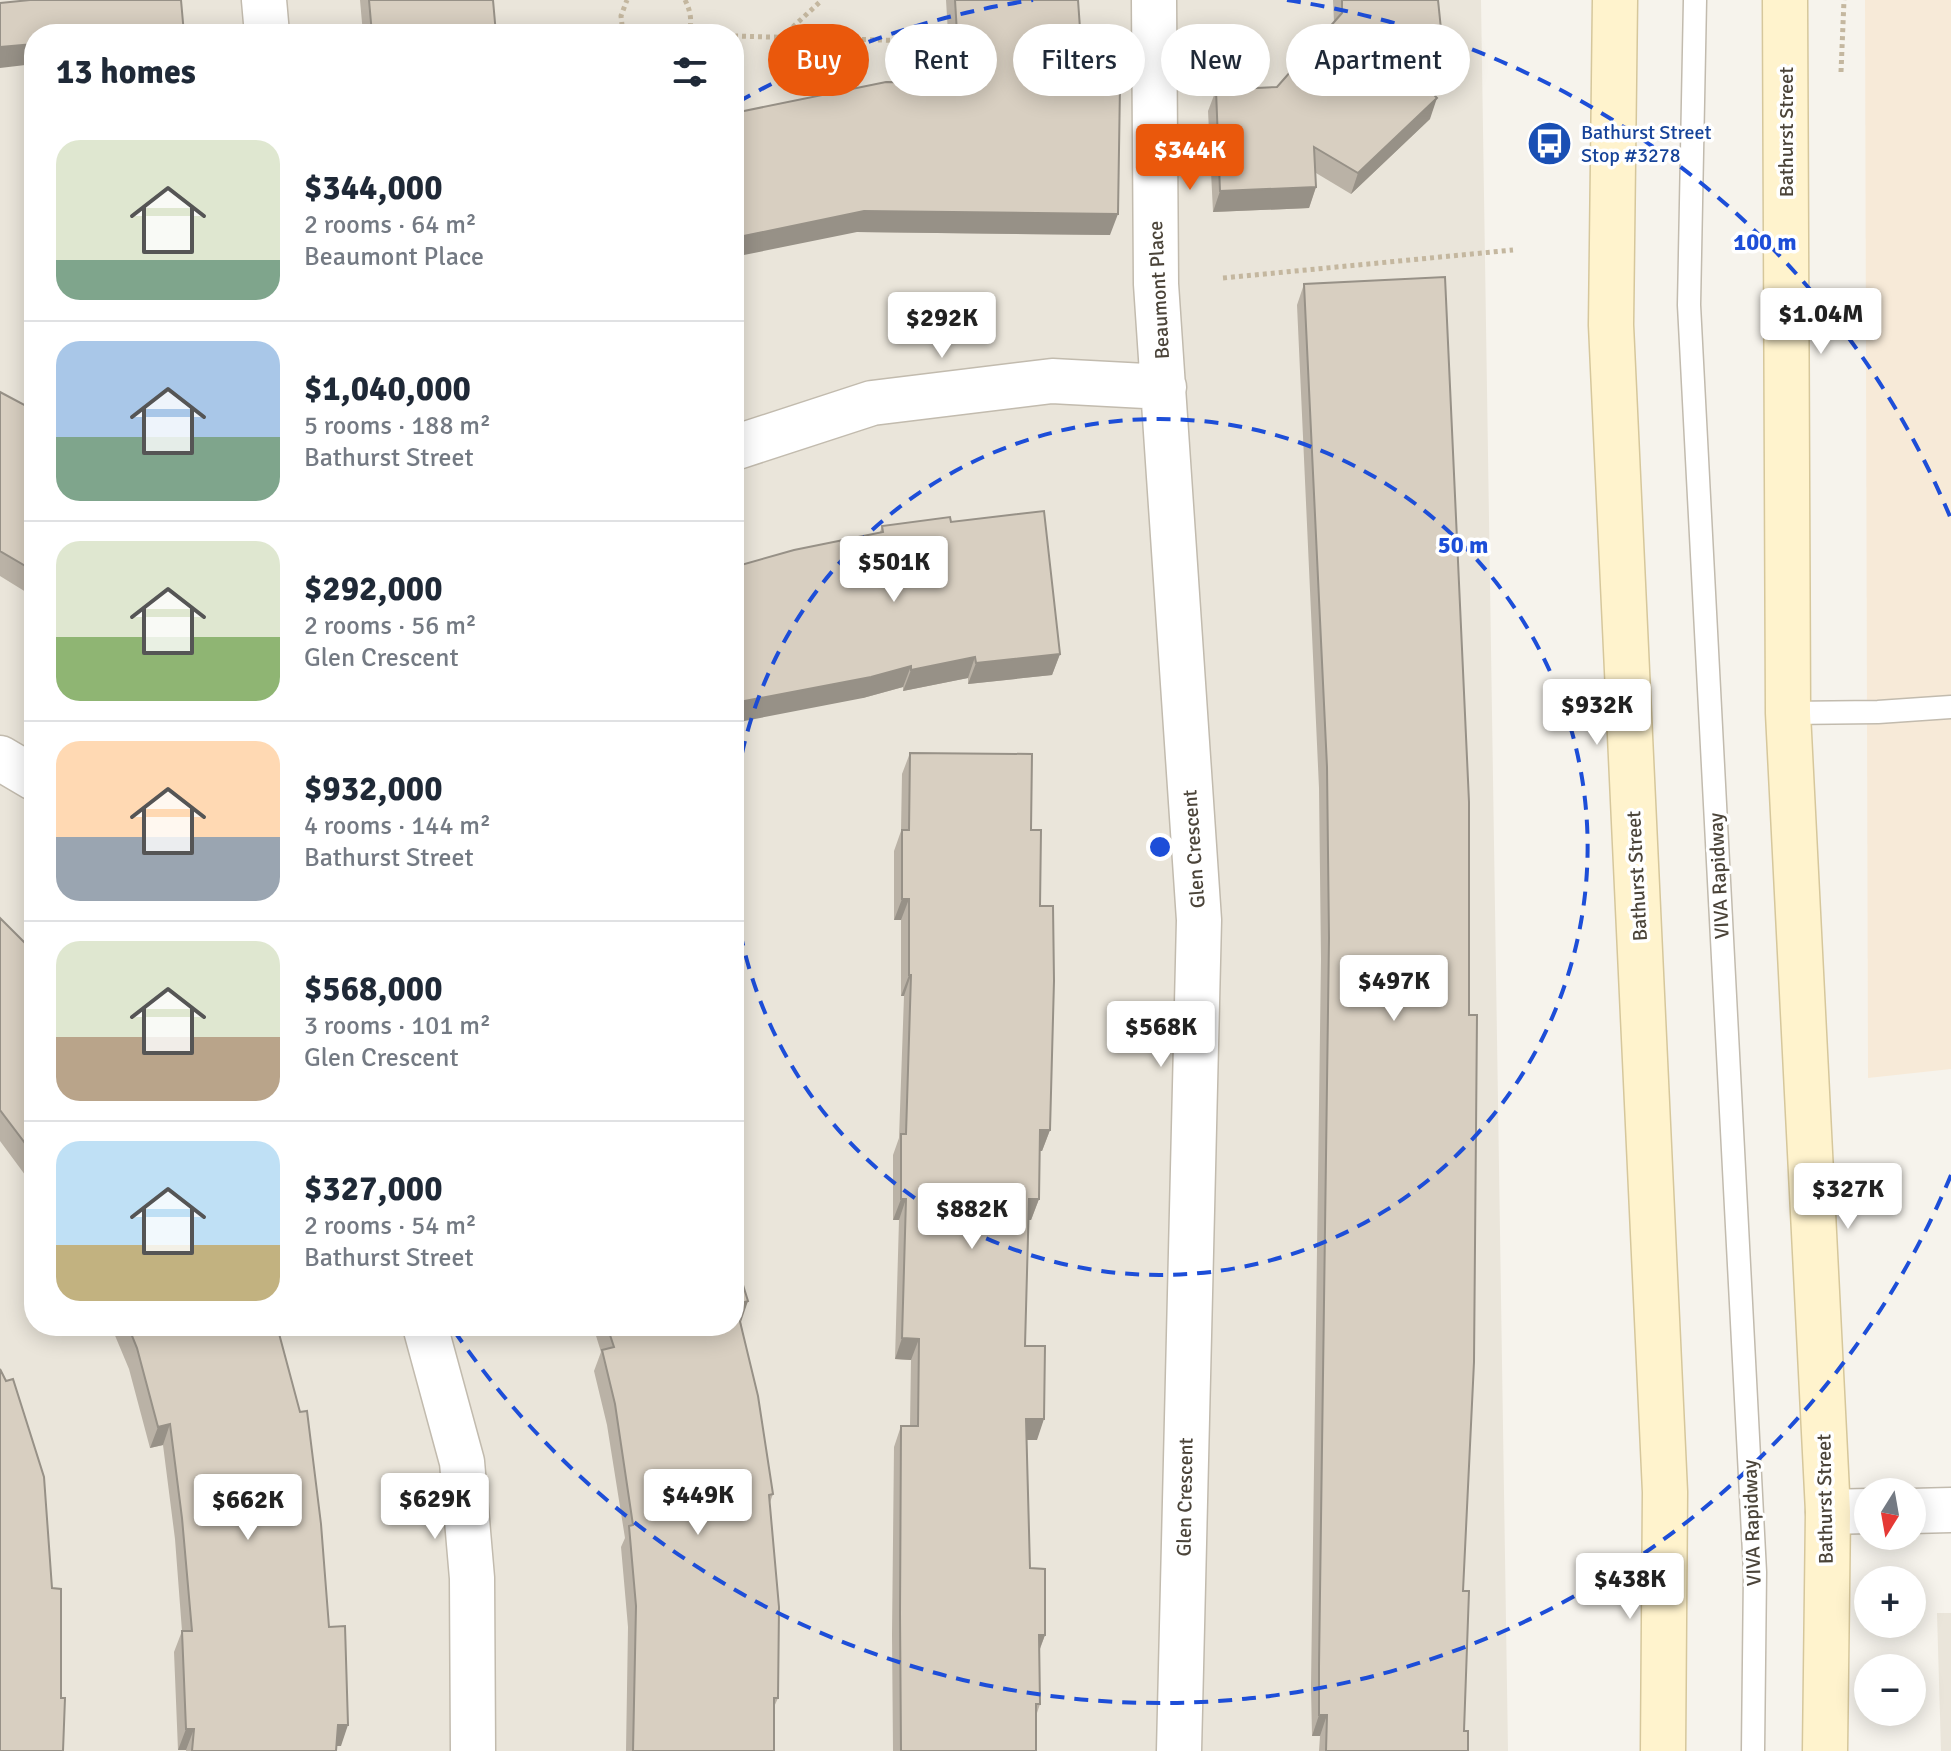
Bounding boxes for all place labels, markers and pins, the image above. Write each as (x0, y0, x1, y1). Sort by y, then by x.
bus stop icon: Bathurst Street Stop #3278 (1526, 120, 1574, 168)
place label: Bathurst Street Stop #3278 (1581, 120, 1711, 168)
pin: $344K (1134, 124, 1246, 192)
pin: $1.04M (1756, 288, 1886, 356)
pin: $292K (886, 292, 998, 360)
pin: $501K (838, 536, 950, 604)
pin: $932K (1541, 679, 1653, 747)
centre of rings (1146, 833, 1174, 861)
pin: $497K (1338, 955, 1450, 1023)
pin: $568K (1105, 1001, 1217, 1069)
pin: $327K (1792, 1163, 1904, 1231)
pin: $882K (916, 1183, 1028, 1251)
pin: $449K (642, 1469, 754, 1537)
pin: $629K (379, 1473, 491, 1541)
pin: $662K (192, 1474, 304, 1542)
pin: $438K (1574, 1553, 1686, 1621)

